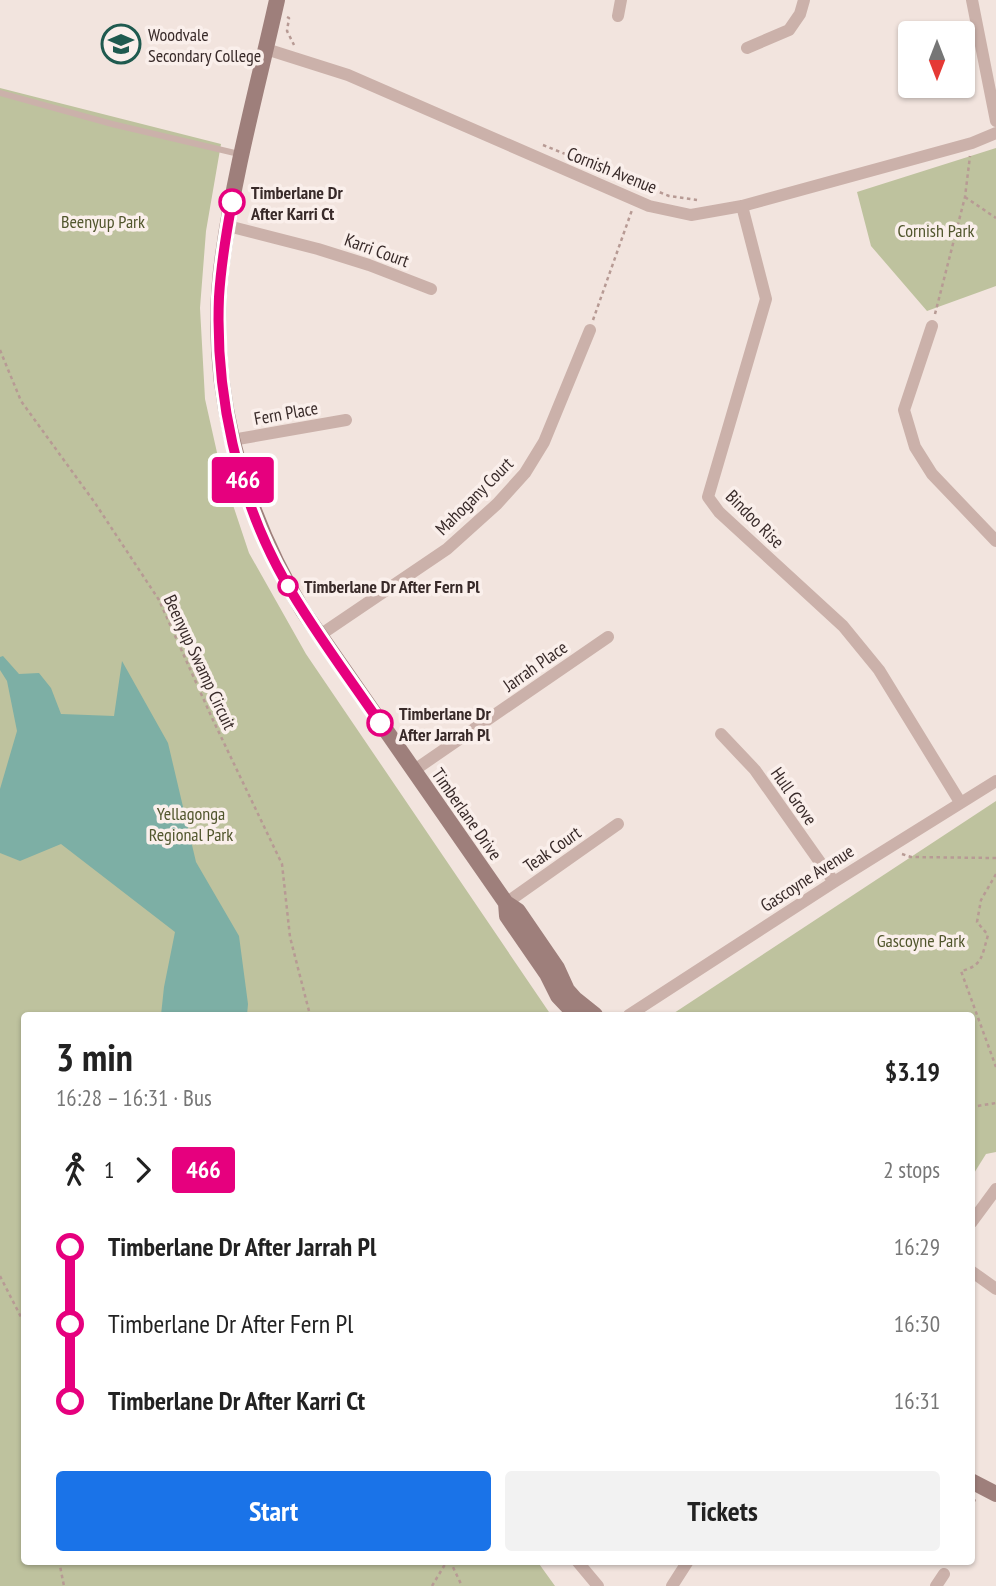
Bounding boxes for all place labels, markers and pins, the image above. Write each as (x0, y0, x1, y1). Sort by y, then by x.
school or university icon: Woodvale Secondary College (100, 23, 142, 65)
place label: Woodvale Secondary College (148, 23, 261, 67)
place label: Timberlane Dr After Karri Ct (250, 181, 343, 225)
marker: Timberlane Dr After Karri Ct (219, 189, 245, 215)
place label: Timberlane Dr After Fern Pl (304, 575, 480, 598)
marker: Timberlane Dr After Fern Pl (278, 576, 298, 596)
place label: Timberlane Dr After Jarrah Pl (398, 702, 491, 746)
marker: Timberlane Dr After Jarrah Pl (367, 710, 393, 736)

